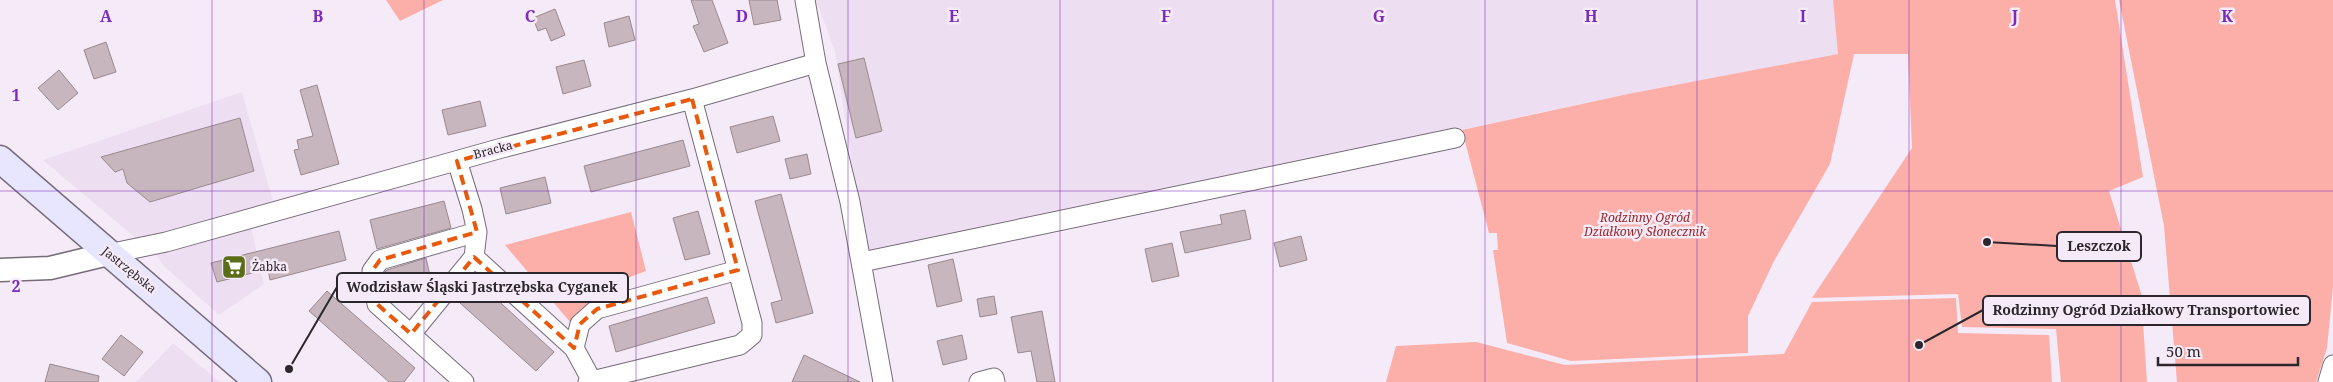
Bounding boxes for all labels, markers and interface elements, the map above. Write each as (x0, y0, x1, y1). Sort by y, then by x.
text: A (100, 5, 113, 27)
text: B (313, 5, 324, 27)
text: C (525, 5, 536, 27)
text: D (736, 5, 748, 27)
text: E (949, 5, 959, 27)
text: F (1161, 5, 1171, 27)
text: G (1373, 5, 1385, 27)
text: H (1584, 5, 1598, 27)
text: I (1800, 5, 1806, 27)
text: J (2011, 5, 2019, 27)
text: K (2221, 5, 2233, 27)
text: 1 (11, 84, 21, 106)
street label: Bracka (471, 136, 514, 163)
park label: Rodzinny Ogród Działkowy Słonecznik (1583, 209, 1707, 240)
callout: Leszczok (2057, 232, 2141, 261)
text: Leszczok (2067, 236, 2131, 255)
street label: Jastrzębska (98, 242, 160, 297)
supermarket icon: Żabka (221, 254, 247, 280)
place label: Żabka (252, 258, 287, 275)
callout: Wodzisław Śląski Jastrzębska Cyganek (337, 273, 628, 302)
text: 2 (11, 275, 21, 297)
text: Wodzisław Śląski Jastrzębska Cyganek (346, 277, 618, 296)
callout: Rodzinny Ogród Działkowy Transportowiec (1983, 296, 2310, 325)
text: Rodzinny Ogród Działkowy Transportowiec (1992, 300, 2300, 319)
scale bar (2158, 334, 2298, 366)
text: 50 m (2166, 341, 2201, 361)

